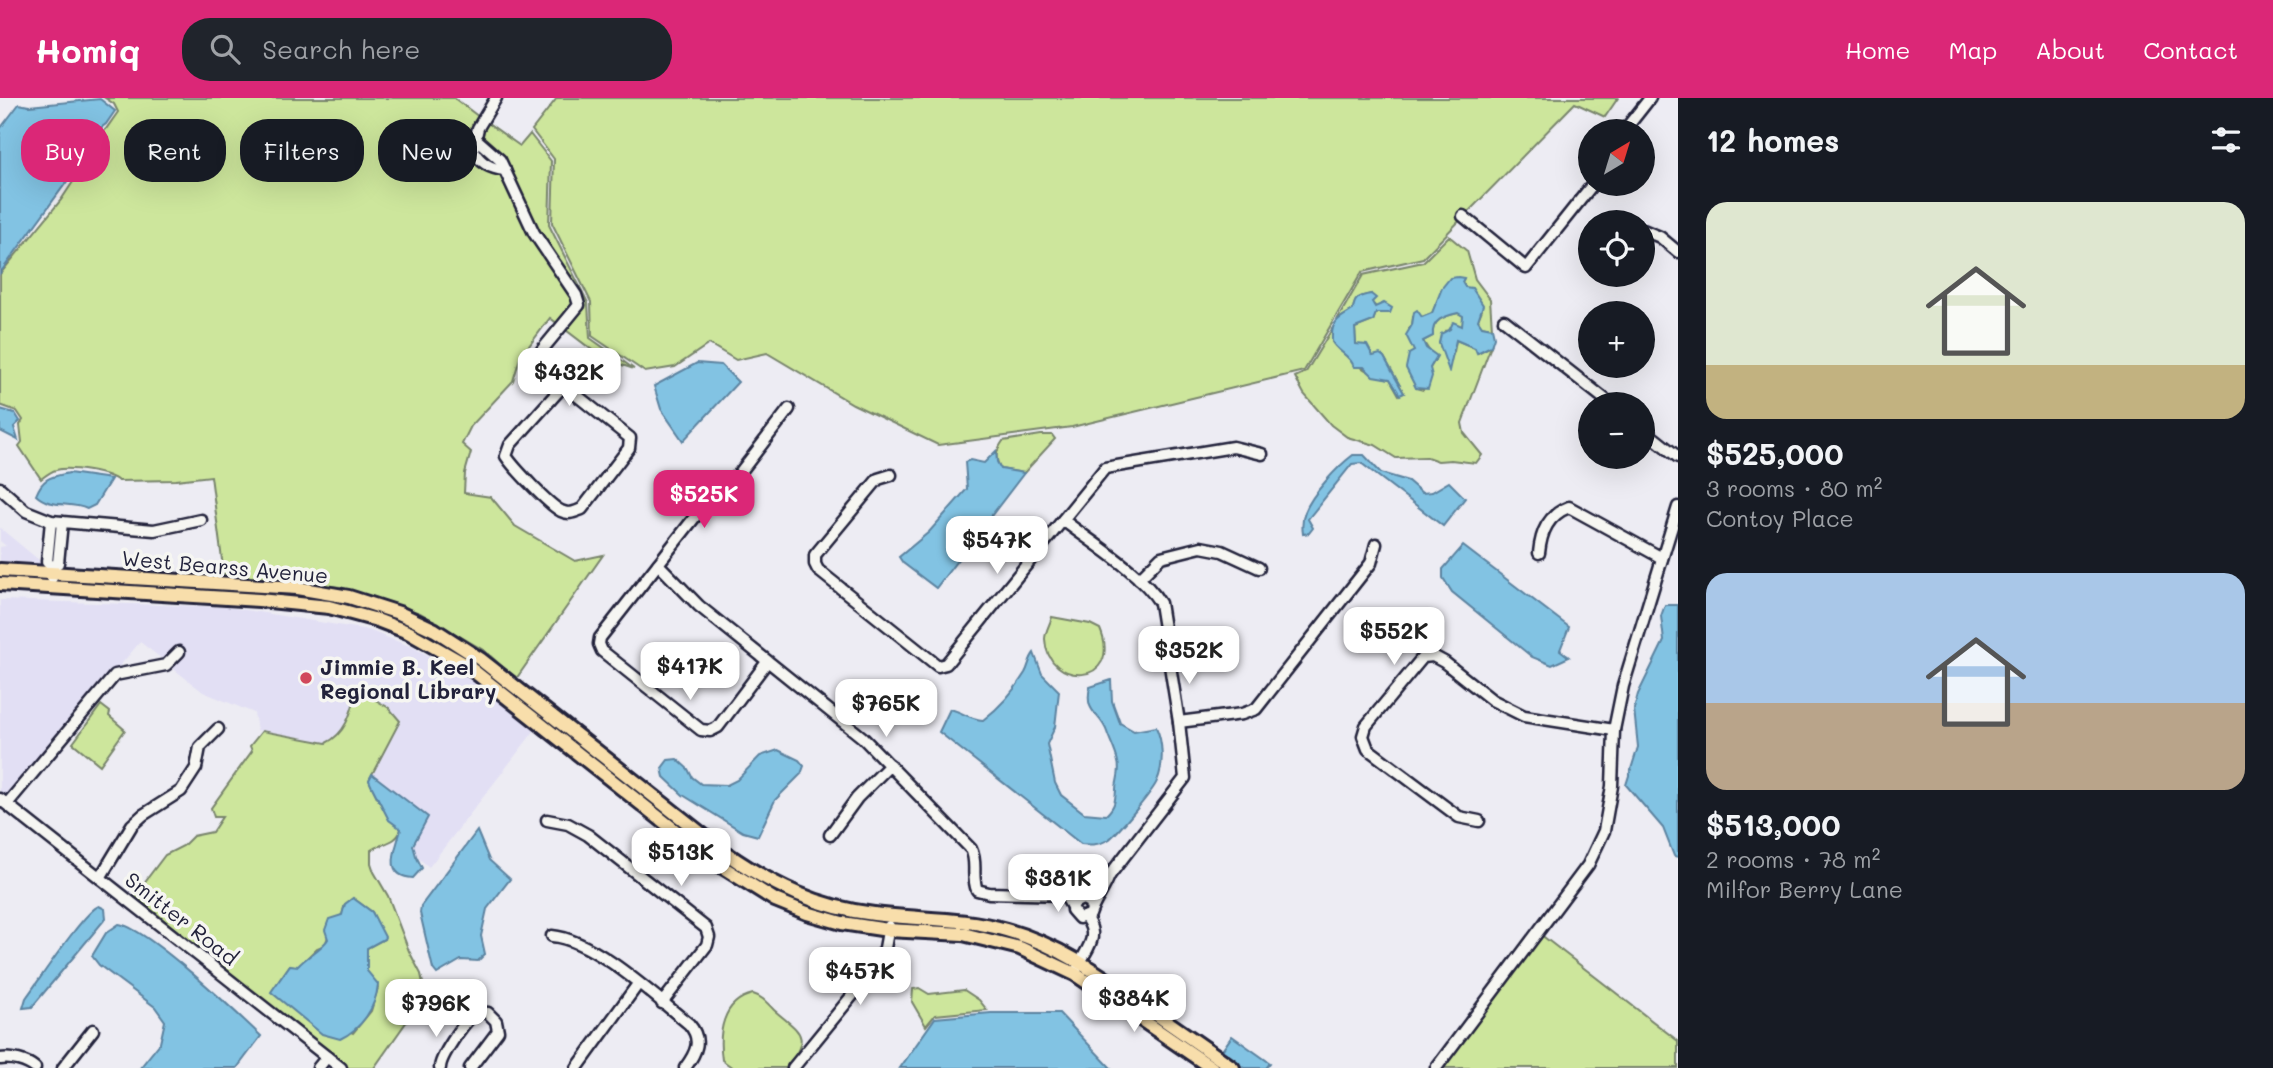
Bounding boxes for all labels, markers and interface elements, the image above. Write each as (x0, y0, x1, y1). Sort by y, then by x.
search box (182, 18, 672, 81)
text: Homiq (35, 28, 140, 71)
icon: search (206, 30, 244, 68)
text: Search here (262, 32, 420, 66)
text: Home (1845, 34, 1910, 65)
text: Map (1948, 34, 1997, 65)
text: About (2035, 34, 2105, 65)
text: Contact (2143, 34, 2238, 65)
chip: Buy (21, 119, 110, 182)
chip: Rent (124, 119, 226, 182)
chip: Filters (240, 119, 364, 182)
chip: New (378, 119, 477, 182)
north arrow (1578, 119, 1656, 196)
map controls (1578, 119, 1655, 469)
text: 12 homes (1706, 120, 1839, 160)
icon: filters (2207, 121, 2245, 159)
button: locate (1578, 210, 1655, 287)
icon: home (1913, 248, 2039, 374)
button: + (1578, 301, 1655, 378)
pin: $432K (520, 348, 618, 408)
text: $432K (534, 356, 604, 386)
button: − (1578, 392, 1655, 469)
text: $525,000 (1706, 433, 1843, 473)
pin: $525K (655, 470, 753, 530)
text: 3 rooms · 80 m² (1706, 473, 1882, 503)
text: $525K (669, 478, 739, 508)
text: Contoy Place (1706, 503, 1854, 533)
pin: $547K (948, 517, 1046, 576)
text: $547K (962, 524, 1032, 554)
street label: West Bearss Avenue (121, 544, 329, 588)
pin: $552K (1345, 608, 1443, 667)
text: $552K (1359, 615, 1429, 645)
icon: home (1913, 619, 2039, 745)
pin: $352K (1140, 626, 1238, 686)
text: $352K (1154, 634, 1224, 664)
pin: $417K (641, 642, 739, 702)
text: $417K (657, 650, 723, 680)
place label: Jimmie B. Keel Regional Library (320, 653, 496, 705)
marker: Jimmie B. Keel Regional Library (298, 670, 314, 686)
pin: $765K (837, 680, 935, 739)
text: $765K (851, 687, 921, 717)
text: $513,000 (1706, 804, 1840, 844)
pin: $513K (632, 828, 730, 888)
text: $513K (648, 836, 714, 866)
text: 2 rooms · 78 m² (1706, 844, 1880, 874)
pin: $381K (1009, 854, 1107, 914)
text: $381K (1024, 862, 1092, 892)
street label: Smitter Road (120, 865, 244, 971)
text: Milfor Berry Lane (1706, 874, 1903, 904)
pin: $457K (811, 948, 909, 1007)
text: $457K (825, 955, 895, 985)
pin: $384K (1085, 974, 1183, 1034)
pin: $796K (387, 979, 485, 1039)
text: $384K (1098, 982, 1170, 1012)
text: $796K (401, 987, 471, 1017)

